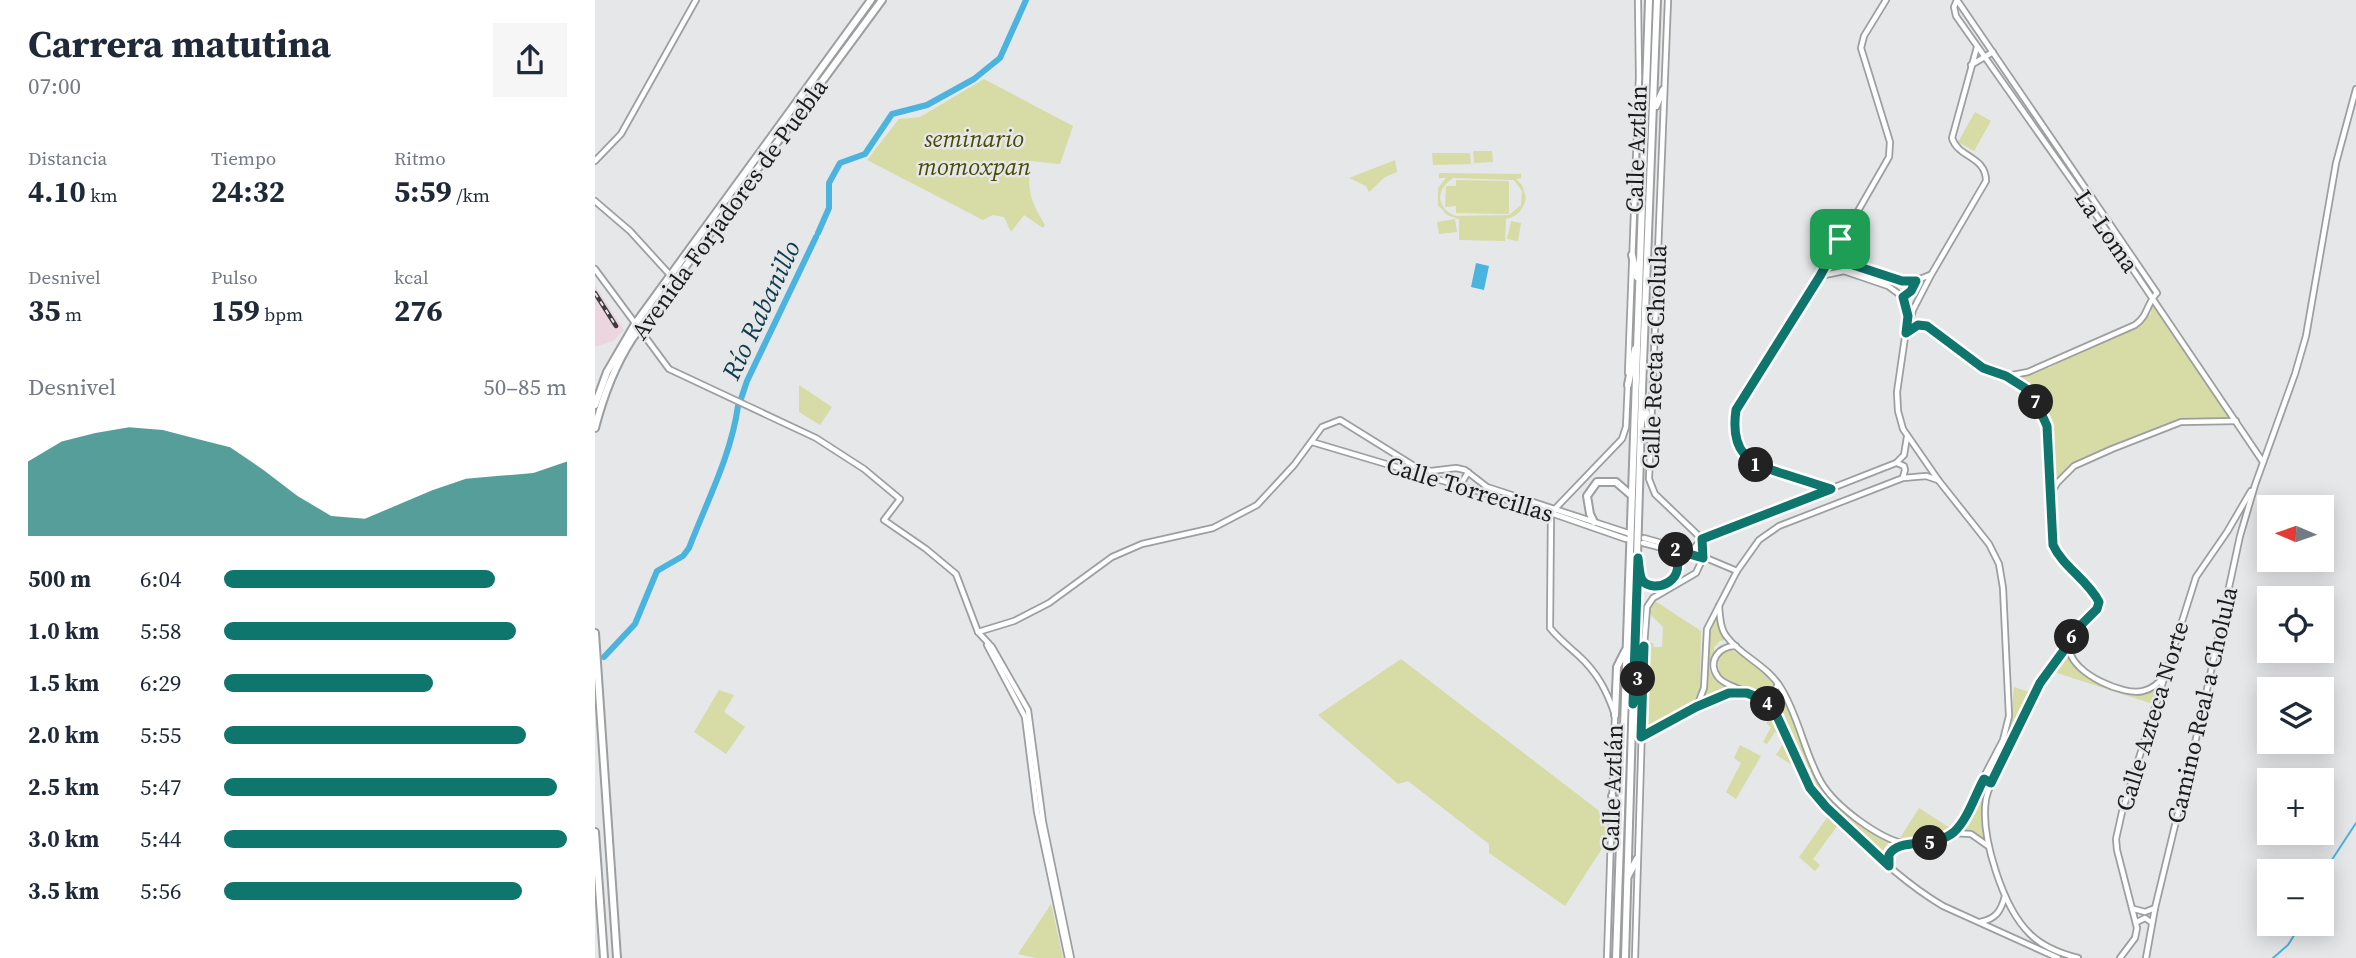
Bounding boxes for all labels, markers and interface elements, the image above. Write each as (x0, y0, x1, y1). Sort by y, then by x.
text: Carrera matutina (28, 18, 331, 70)
button: share (493, 23, 567, 97)
text: 07:00 (28, 70, 81, 102)
street label: Avenida Forjadores de Puebla (623, 71, 835, 346)
street label: Calle Aztlán (1617, 85, 1655, 213)
park label: seminario momoxpan (917, 122, 1031, 183)
text: Distancia (28, 145, 107, 171)
text: Tiempo (211, 145, 276, 171)
text: Ritmo (394, 145, 446, 171)
text: 4.10 (28, 171, 86, 212)
text: 24:32 (211, 171, 285, 212)
text: 5:59 (394, 171, 452, 212)
text: km (86, 182, 118, 208)
text: /km (452, 182, 490, 208)
street label: La Loma (2067, 183, 2147, 280)
pin (1810, 209, 1870, 269)
icon: arrive (1821, 220, 1859, 258)
water label: Río Rabanillo (713, 235, 809, 386)
street label: Calle Recta a Cholula (1634, 243, 1674, 470)
text: Desnivel (28, 264, 101, 290)
text: Pulso (211, 264, 258, 290)
text: kcal (394, 264, 429, 290)
text: 35 (28, 290, 61, 331)
text: 159 (211, 290, 260, 331)
text: 276 (394, 290, 443, 331)
text: m (61, 301, 82, 327)
text: bpm (260, 301, 303, 327)
text: Desnivel (28, 371, 116, 403)
text: 50–85 m (483, 371, 567, 403)
pin: 7 (2019, 384, 2053, 420)
text: 7 (2030, 388, 2041, 414)
street label: Calle Torrecillas (1383, 448, 1557, 530)
pin: 1 (1739, 448, 1773, 482)
text: 1 (1750, 451, 1761, 477)
north arrow (2257, 495, 2335, 572)
map controls (2257, 495, 2334, 936)
pin: 2 (1659, 532, 1693, 568)
text: 2 (1670, 536, 1681, 562)
text: 500 m (28, 563, 91, 595)
text: 6:04 (140, 563, 181, 595)
street label: Camino Real a Cholula (2159, 583, 2245, 827)
button: locate (2257, 586, 2334, 663)
text: 1.0 km (28, 615, 99, 647)
text: 5:58 (140, 615, 181, 647)
street label: Calle Azteca Norte (2107, 617, 2197, 815)
pin: 6 (2055, 620, 2089, 654)
text: 6 (2066, 623, 2077, 649)
pin: 3 (1621, 662, 1655, 696)
text: 3 (1632, 665, 1643, 691)
text: 1.5 km (28, 667, 99, 699)
text: 6:29 (140, 667, 181, 699)
button: layers (2257, 677, 2334, 754)
pin: 4 (1751, 686, 1785, 722)
text: 4 (1762, 690, 1773, 716)
text: 2.0 km (28, 719, 99, 751)
text: 5:55 (140, 719, 181, 751)
street label: Calle Aztlán (1593, 724, 1631, 852)
button: + (2257, 768, 2334, 845)
text: 2.5 km (28, 771, 99, 803)
text: 5:47 (140, 771, 181, 803)
text: 3.0 km (28, 823, 99, 855)
text: 5:44 (140, 823, 181, 855)
pin: 5 (1913, 826, 1947, 860)
text: 5 (1924, 829, 1935, 855)
button: − (2257, 859, 2334, 936)
text: 3.5 km (28, 875, 99, 907)
text: 5:56 (140, 875, 181, 907)

